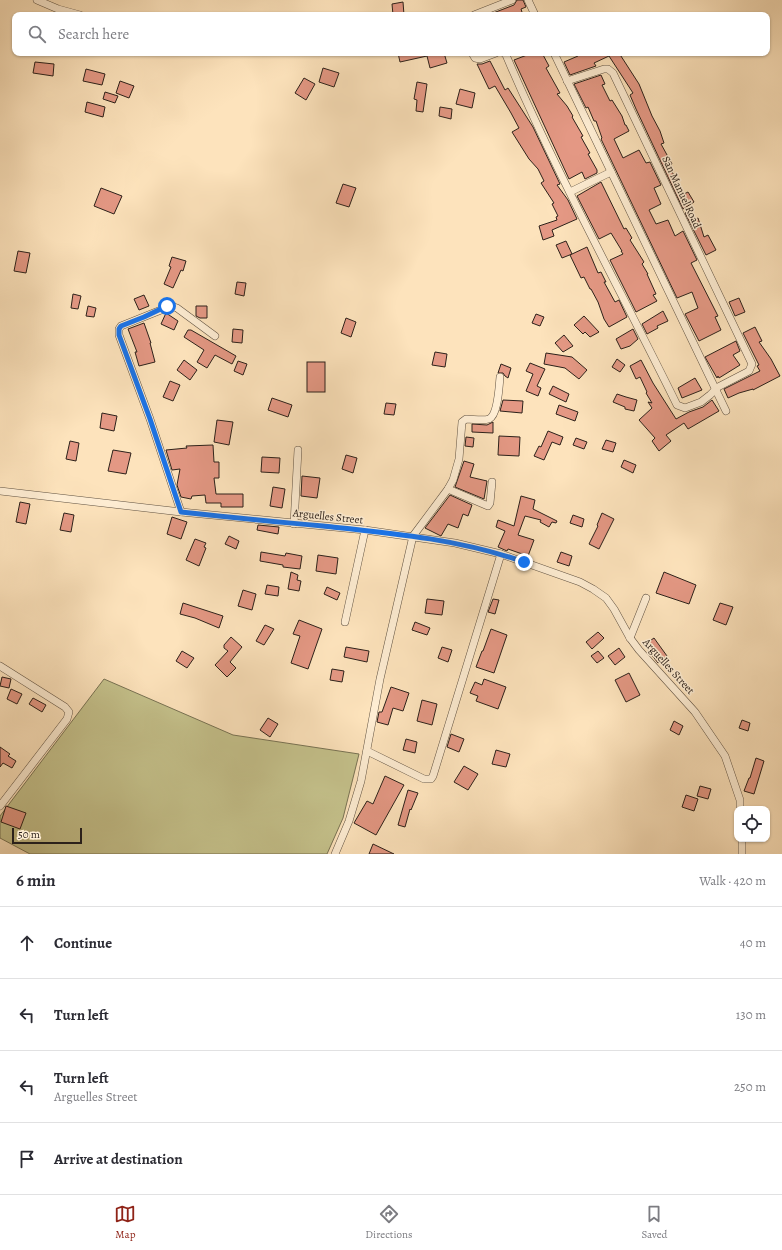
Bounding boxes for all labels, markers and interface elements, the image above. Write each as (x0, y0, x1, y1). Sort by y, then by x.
search box (12, 12, 770, 56)
icon: search (26, 23, 48, 45)
text: Search here (58, 24, 129, 44)
street label: San Manuel Road (658, 154, 705, 231)
route start (158, 297, 176, 315)
street label: Arguelles Street (291, 505, 364, 528)
route end (515, 553, 533, 571)
street label: Arguelles Street (639, 634, 698, 698)
map controls (734, 806, 770, 842)
button: locate (734, 806, 770, 842)
scale bar (12, 826, 82, 845)
text: 50 m (18, 827, 40, 842)
text: 6 min (16, 869, 56, 892)
text: Walk · 420 m (699, 872, 766, 889)
icon: ahead (16, 932, 38, 954)
text: Continue (54, 933, 112, 953)
text: 40 m (740, 934, 766, 951)
icon: left (16, 1004, 38, 1026)
text: Turn left (54, 1005, 109, 1025)
text: 130 m (736, 1006, 766, 1023)
text: Turn left (54, 1068, 109, 1088)
icon: left (16, 1076, 38, 1098)
text: 250 m (734, 1078, 766, 1095)
text: Arguelles Street (54, 1088, 138, 1105)
icon: arrive (16, 1148, 38, 1170)
text: Arrive at destination (54, 1149, 183, 1169)
tab: Map (114, 1203, 136, 1242)
tab: Directions (365, 1203, 413, 1242)
tab: Saved (641, 1203, 668, 1242)

